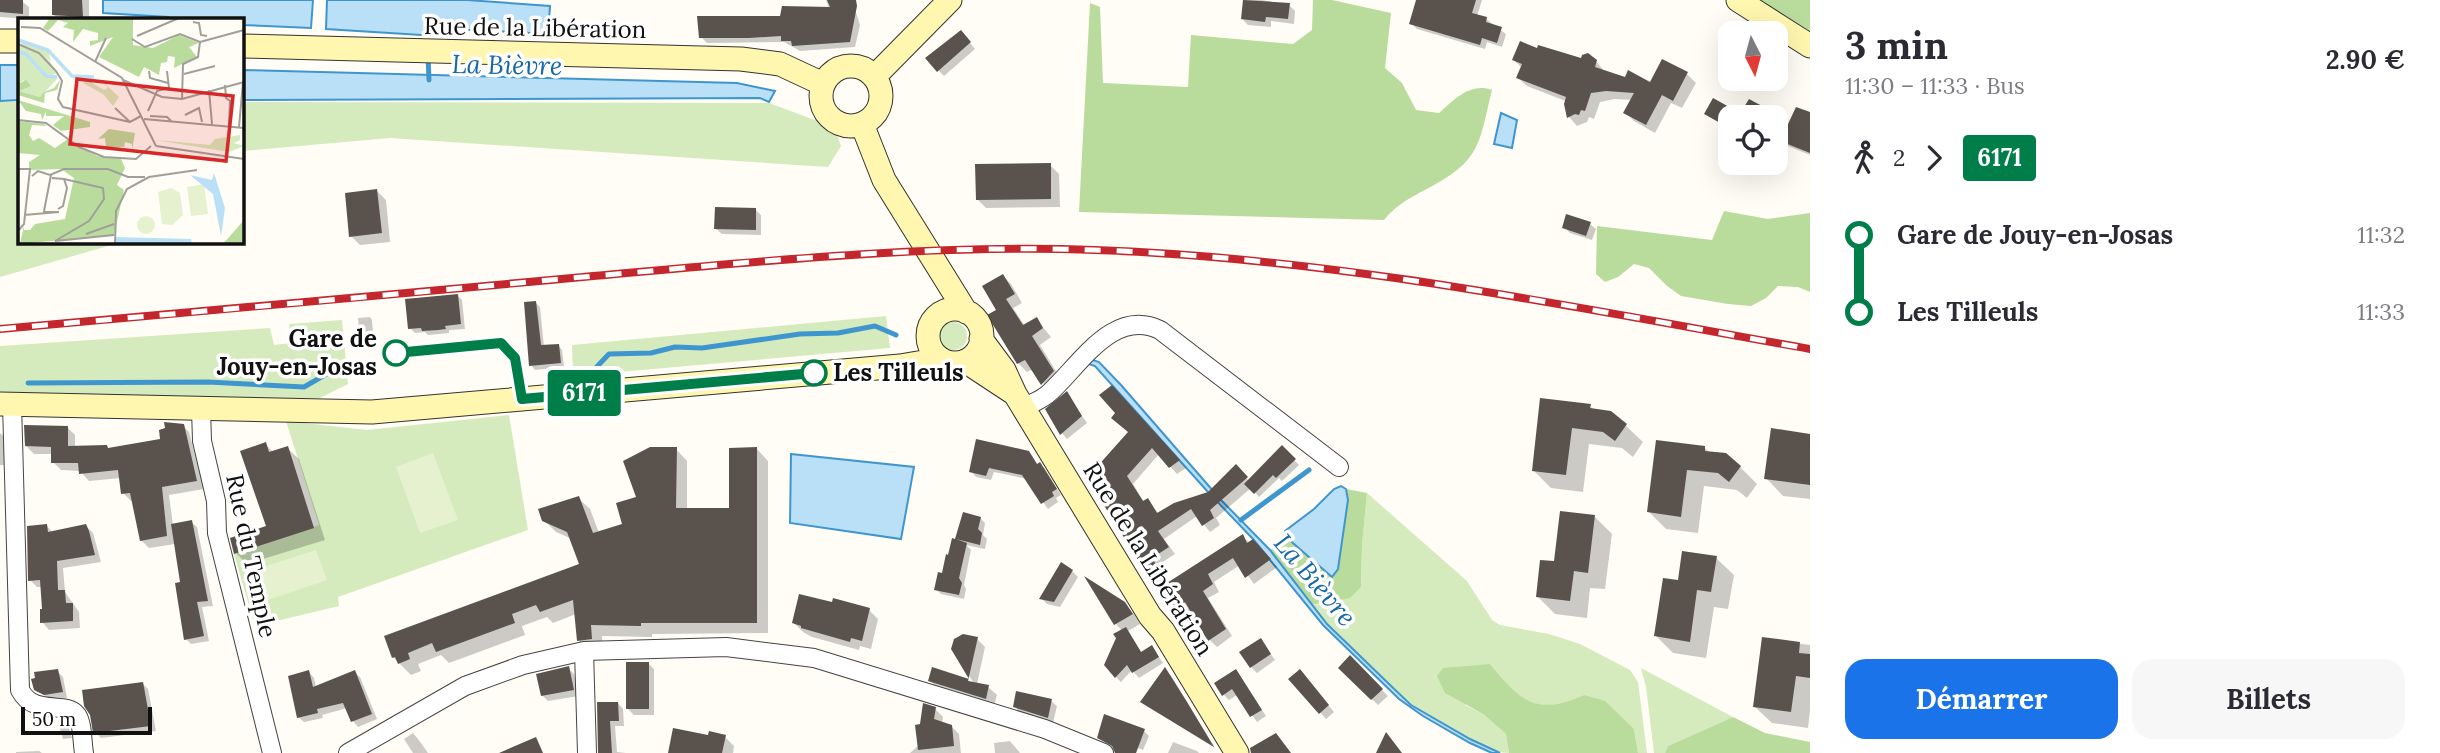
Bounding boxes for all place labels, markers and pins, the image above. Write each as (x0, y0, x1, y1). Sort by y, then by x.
place label: Gare de Jouy-en-Josas (217, 323, 377, 382)
marker: Gare de Jouy-en-Josas (383, 340, 409, 366)
place label: Les Tilleuls (833, 357, 964, 388)
marker: Les Tilleuls (801, 360, 827, 386)

